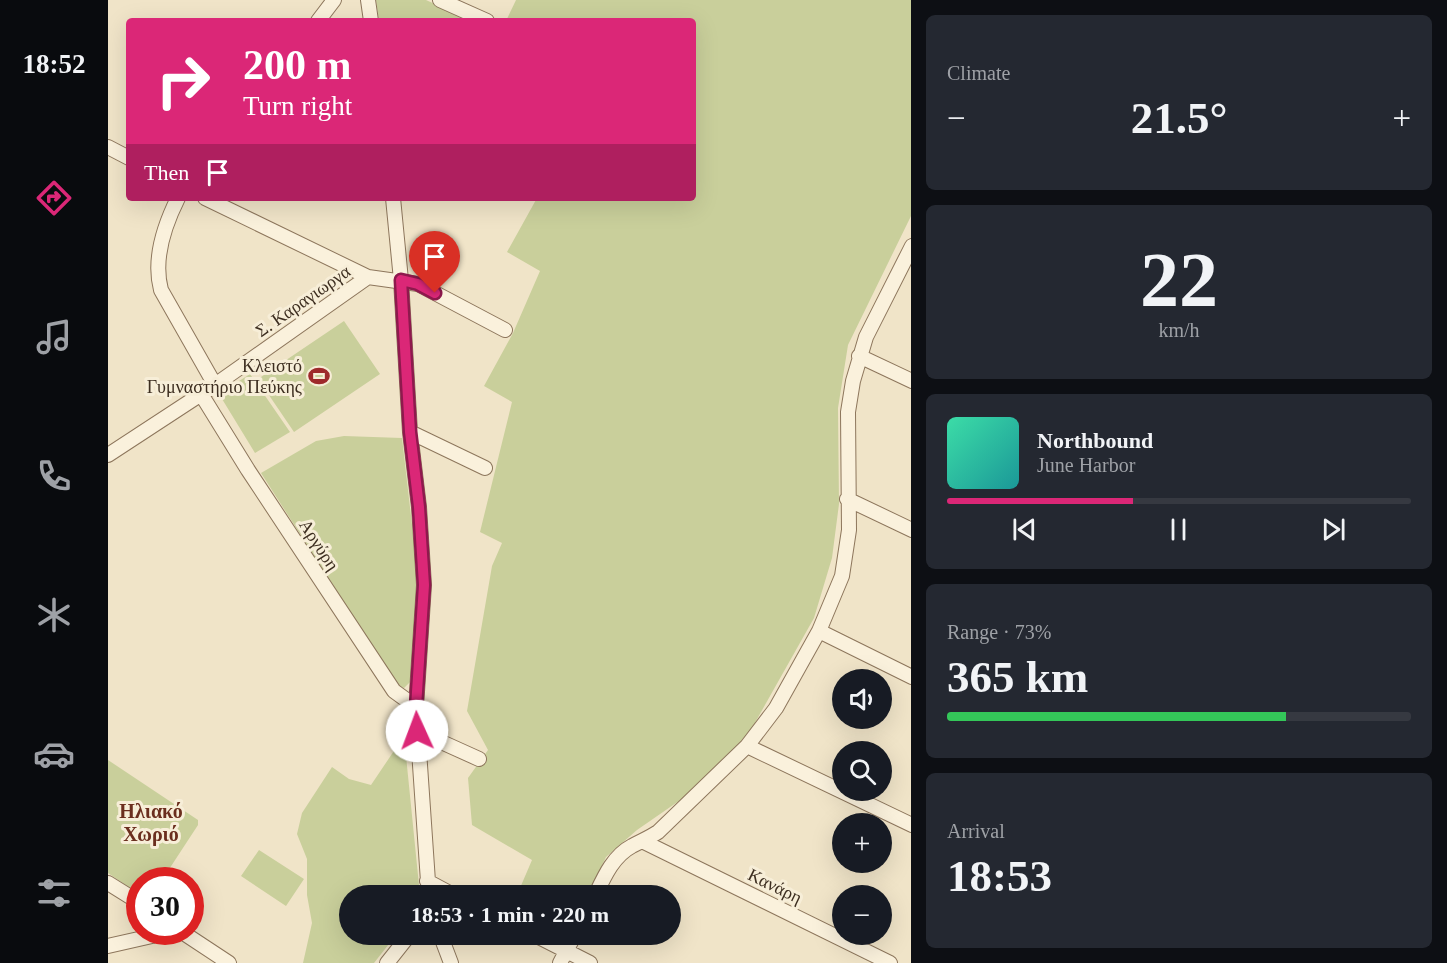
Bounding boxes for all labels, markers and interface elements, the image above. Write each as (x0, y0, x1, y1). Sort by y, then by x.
icon: right (144, 42, 222, 120)
text: 200 m (243, 42, 352, 88)
text: 18:52 (23, 49, 86, 79)
text: Climate (947, 62, 1010, 84)
text: Turn right (243, 91, 352, 121)
text: 21.5° (1131, 93, 1227, 143)
text: − (947, 100, 966, 136)
text: + (1392, 100, 1411, 136)
icon: arrive (201, 156, 234, 189)
text: Then (144, 160, 189, 185)
icon: directions (33, 177, 75, 219)
pin (409, 231, 460, 293)
text: 22 (1140, 236, 1218, 323)
icon: arrive (418, 240, 451, 273)
street label: Σ. Καραγιωργα (252, 261, 355, 341)
icon: music (33, 316, 75, 358)
text: km/h (1158, 319, 1200, 341)
place label: Κλειστό Γυμναστήριο Πεύκης (147, 356, 302, 397)
sports icon: Κλειστό Γυμναστήριο Πεύκης (307, 364, 331, 388)
text: Northbound (1037, 428, 1153, 453)
text: June Harbor (1037, 454, 1135, 476)
icon: phone (33, 455, 75, 497)
icon: previous (1008, 513, 1041, 546)
icon: pause (1162, 513, 1195, 546)
icon: next (1317, 513, 1350, 546)
street label: Αργύρη (295, 516, 343, 574)
icon: climate (33, 594, 75, 636)
text: Range · 73% (947, 621, 1051, 643)
text: 365 km (947, 652, 1088, 702)
map controls (832, 669, 892, 945)
button: sound (832, 669, 892, 729)
position arrow (385, 699, 449, 763)
icon: car (33, 733, 75, 775)
button: search (832, 741, 892, 801)
district label: Ηλιακό Χωριό (119, 800, 183, 846)
button: + (832, 813, 892, 873)
text: Arrival (947, 820, 1005, 842)
text: 18:53 (947, 851, 1052, 901)
street label: Κανάρη (745, 864, 805, 908)
speed limit sign: 30 (126, 867, 204, 945)
icon: filters (33, 872, 75, 914)
button: − (832, 885, 892, 945)
text: 18:53 · 1 min · 220 m (411, 902, 609, 927)

